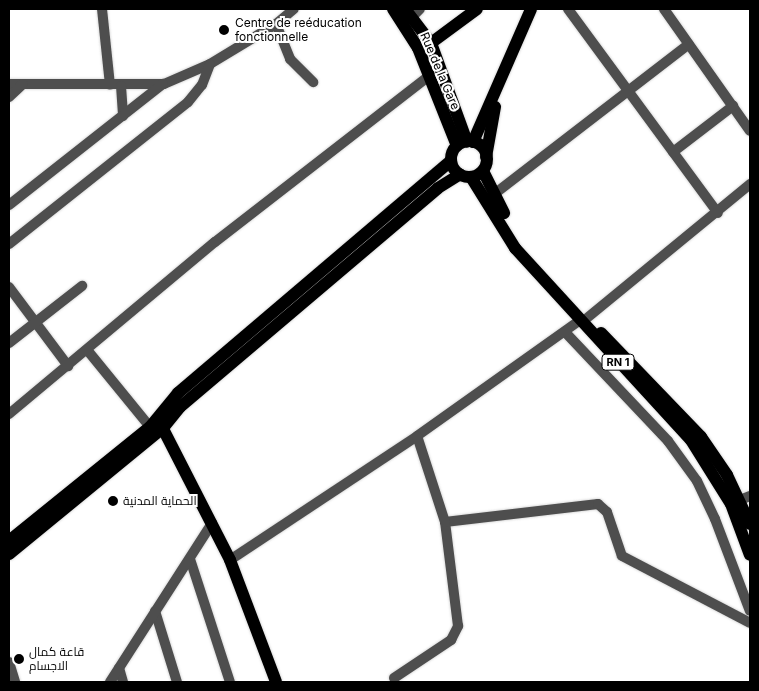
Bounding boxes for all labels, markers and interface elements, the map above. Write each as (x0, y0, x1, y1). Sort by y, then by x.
place label: Centre de reéducation fonctionnelle (235, 16, 362, 44)
marker: Centre de reéducation fonctionnelle (217, 23, 231, 37)
street label: Rue de la Gare (417, 30, 463, 112)
road number: RN 1 (600, 354, 636, 371)
place label: الحماية المدنية (123, 494, 197, 508)
marker: الحماية المدنية (107, 495, 119, 507)
place label: قاعة كمال الاجسام (29, 645, 84, 673)
marker: قاعة كمال الاجسام (13, 653, 25, 665)

